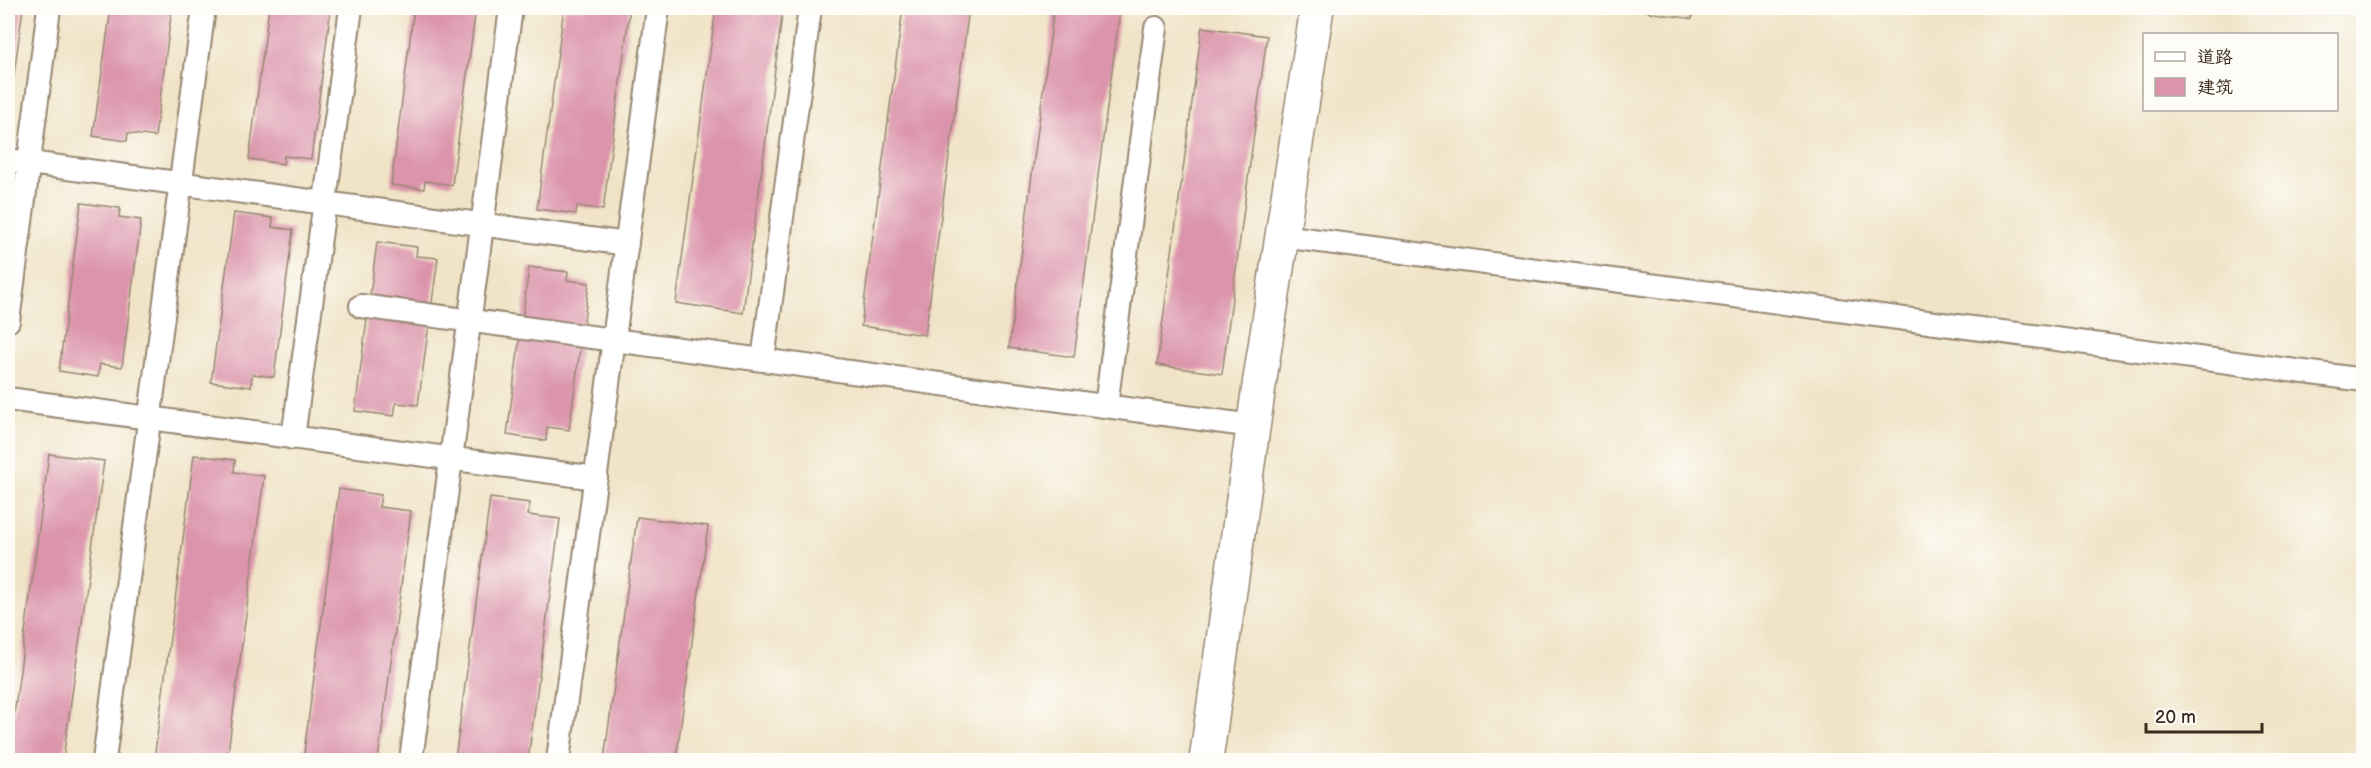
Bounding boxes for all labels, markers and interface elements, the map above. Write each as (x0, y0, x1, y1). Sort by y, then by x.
legend (2143, 33, 2338, 111)
text: 道路 (2197, 47, 2233, 68)
text: 建筑 (2197, 77, 2233, 98)
scale bar (2146, 696, 2262, 734)
text: 20 m (2155, 707, 2196, 728)

